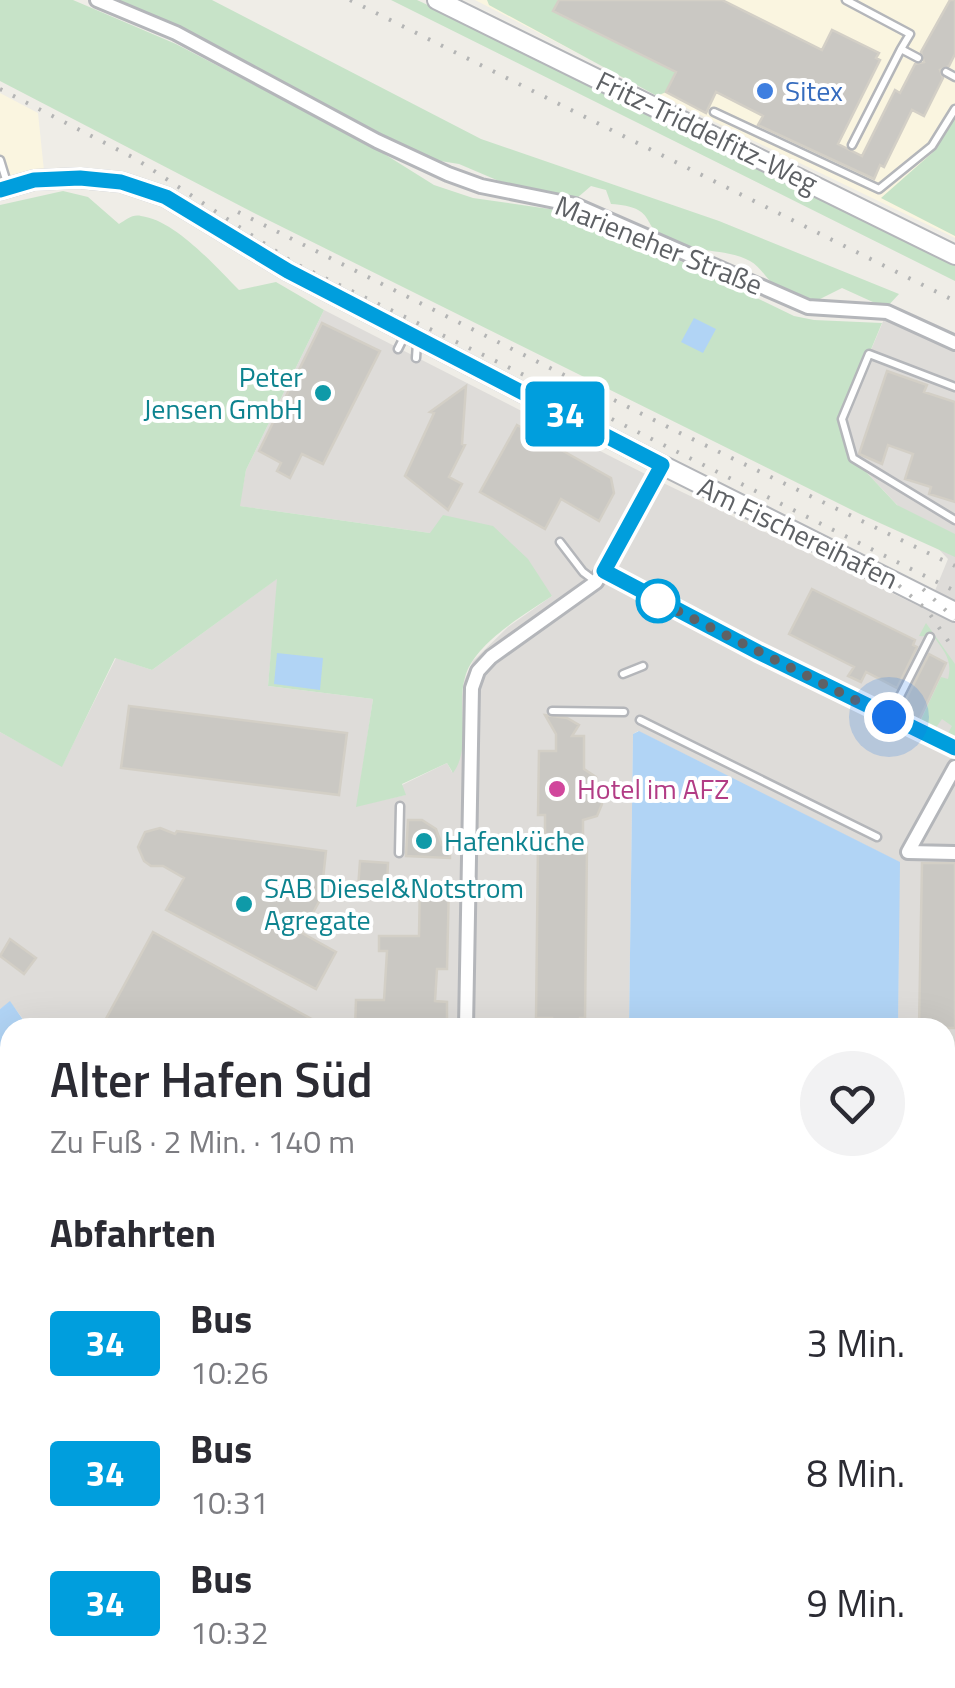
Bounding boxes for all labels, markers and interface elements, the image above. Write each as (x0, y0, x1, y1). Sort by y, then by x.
street label: Fritz-Triddelfitz-Weg (589, 59, 825, 204)
place label: Sitex (785, 69, 843, 112)
marker: Sitex (754, 80, 776, 102)
street label: Marieneher Straße (549, 183, 769, 306)
place label: Peter Jensen GmbH (143, 355, 303, 430)
marker: Peter Jensen GmbH (312, 382, 334, 404)
line badge: 34 (520, 382, 610, 446)
text: 34 (545, 387, 585, 441)
street label: Am Fischereihafen (691, 465, 906, 600)
unlabelled marker (637, 580, 679, 622)
your location (864, 692, 914, 742)
place label: Hotel im AFZ (577, 767, 729, 810)
marker: Hotel im AFZ (546, 778, 568, 800)
place label: Hafenküche (444, 819, 585, 862)
marker: Hafenküche (413, 830, 435, 852)
place label: SAB Diesel&Notstrom Agregate (264, 866, 524, 941)
marker: SAB Diesel&Notstrom Agregate (233, 893, 255, 915)
text: Alter Hafen Süd (50, 1043, 373, 1116)
button: heart (800, 1051, 905, 1156)
text: Zu Fuß · 2 Min. · 140 m (50, 1117, 355, 1165)
text: Abfahrten (50, 1204, 216, 1262)
text: Bus (190, 1290, 252, 1348)
text: 3 Min. (807, 1314, 905, 1372)
text: 34 (85, 1316, 125, 1370)
text: 10:26 (190, 1348, 269, 1396)
text: Bus (190, 1420, 252, 1478)
text: 8 Min. (807, 1444, 905, 1502)
text: 34 (85, 1446, 125, 1500)
text: 10:31 (190, 1478, 269, 1526)
text: Bus (190, 1550, 252, 1608)
text: 9 Min. (807, 1574, 905, 1632)
text: 34 (85, 1576, 125, 1630)
text: 10:32 (190, 1608, 269, 1656)

